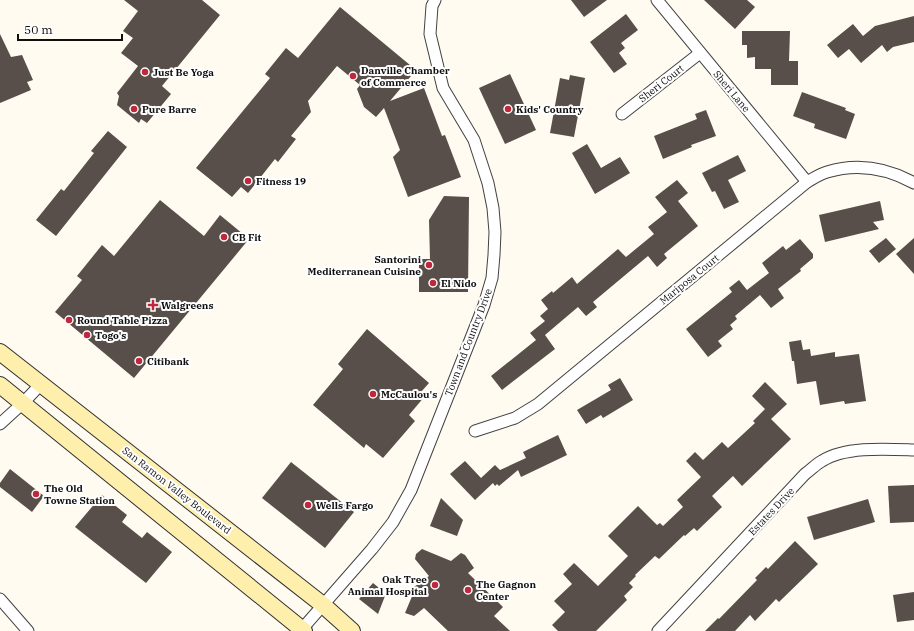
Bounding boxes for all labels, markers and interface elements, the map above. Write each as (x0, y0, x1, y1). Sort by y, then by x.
scale bar (18, 16, 122, 42)
text: 50 m (24, 22, 53, 37)
street label: Sheri Court (636, 61, 687, 105)
place label: Danville Chamber of Commerce (361, 64, 450, 89)
place label: Just Be Yoga (153, 66, 214, 79)
marker: Just Be Yoga (140, 67, 150, 77)
street label: Sheri Lane (710, 68, 753, 115)
marker: Danville Chamber of Commerce (348, 71, 358, 81)
place label: Pure Barre (142, 103, 197, 116)
place label: Kids' Country (516, 103, 584, 116)
marker: Pure Barre (129, 104, 139, 114)
marker: Kids' Country (503, 104, 513, 114)
place label: Fitness 19 (256, 175, 306, 188)
marker: Fitness 19 (243, 176, 253, 186)
place label: CB Fit (232, 231, 261, 244)
marker: CB Fit (219, 232, 229, 242)
street label: Mariposa Court (657, 251, 722, 307)
place label: Santorini Mediterranean Cuisine (307, 253, 422, 278)
marker: Santorini Mediterranean Cuisine (424, 260, 434, 270)
place label: El Nido (441, 277, 477, 290)
marker: El Nido (428, 278, 438, 288)
street label: Town and Country Drive (442, 287, 495, 398)
place label: Walgreens (161, 299, 214, 312)
marker: Walgreens (148, 300, 158, 310)
place label: Round Table Pizza (77, 314, 168, 327)
marker: Round Table Pizza (64, 315, 74, 325)
place label: Togo's (95, 329, 126, 342)
marker: Togo's (82, 330, 92, 340)
place label: Citibank (147, 355, 190, 368)
marker: Citibank (134, 356, 144, 366)
place label: McCaulou's (381, 388, 437, 401)
marker: McCaulou's (368, 389, 378, 399)
street label: San Ramon Valley Boulevard (120, 444, 234, 537)
place label: The Old Towne Station (44, 482, 115, 507)
street label: Estates Drive (746, 484, 797, 538)
marker: The Old Towne Station (31, 489, 41, 499)
place label: Wells Fargo (316, 499, 374, 512)
marker: Wells Fargo (303, 500, 313, 510)
place label: Oak Tree Animal Hospital (348, 573, 427, 598)
place label: The Gagnon Center (476, 578, 536, 603)
marker: Oak Tree Animal Hospital (430, 580, 440, 590)
marker: The Gagnon Center (463, 585, 473, 595)

